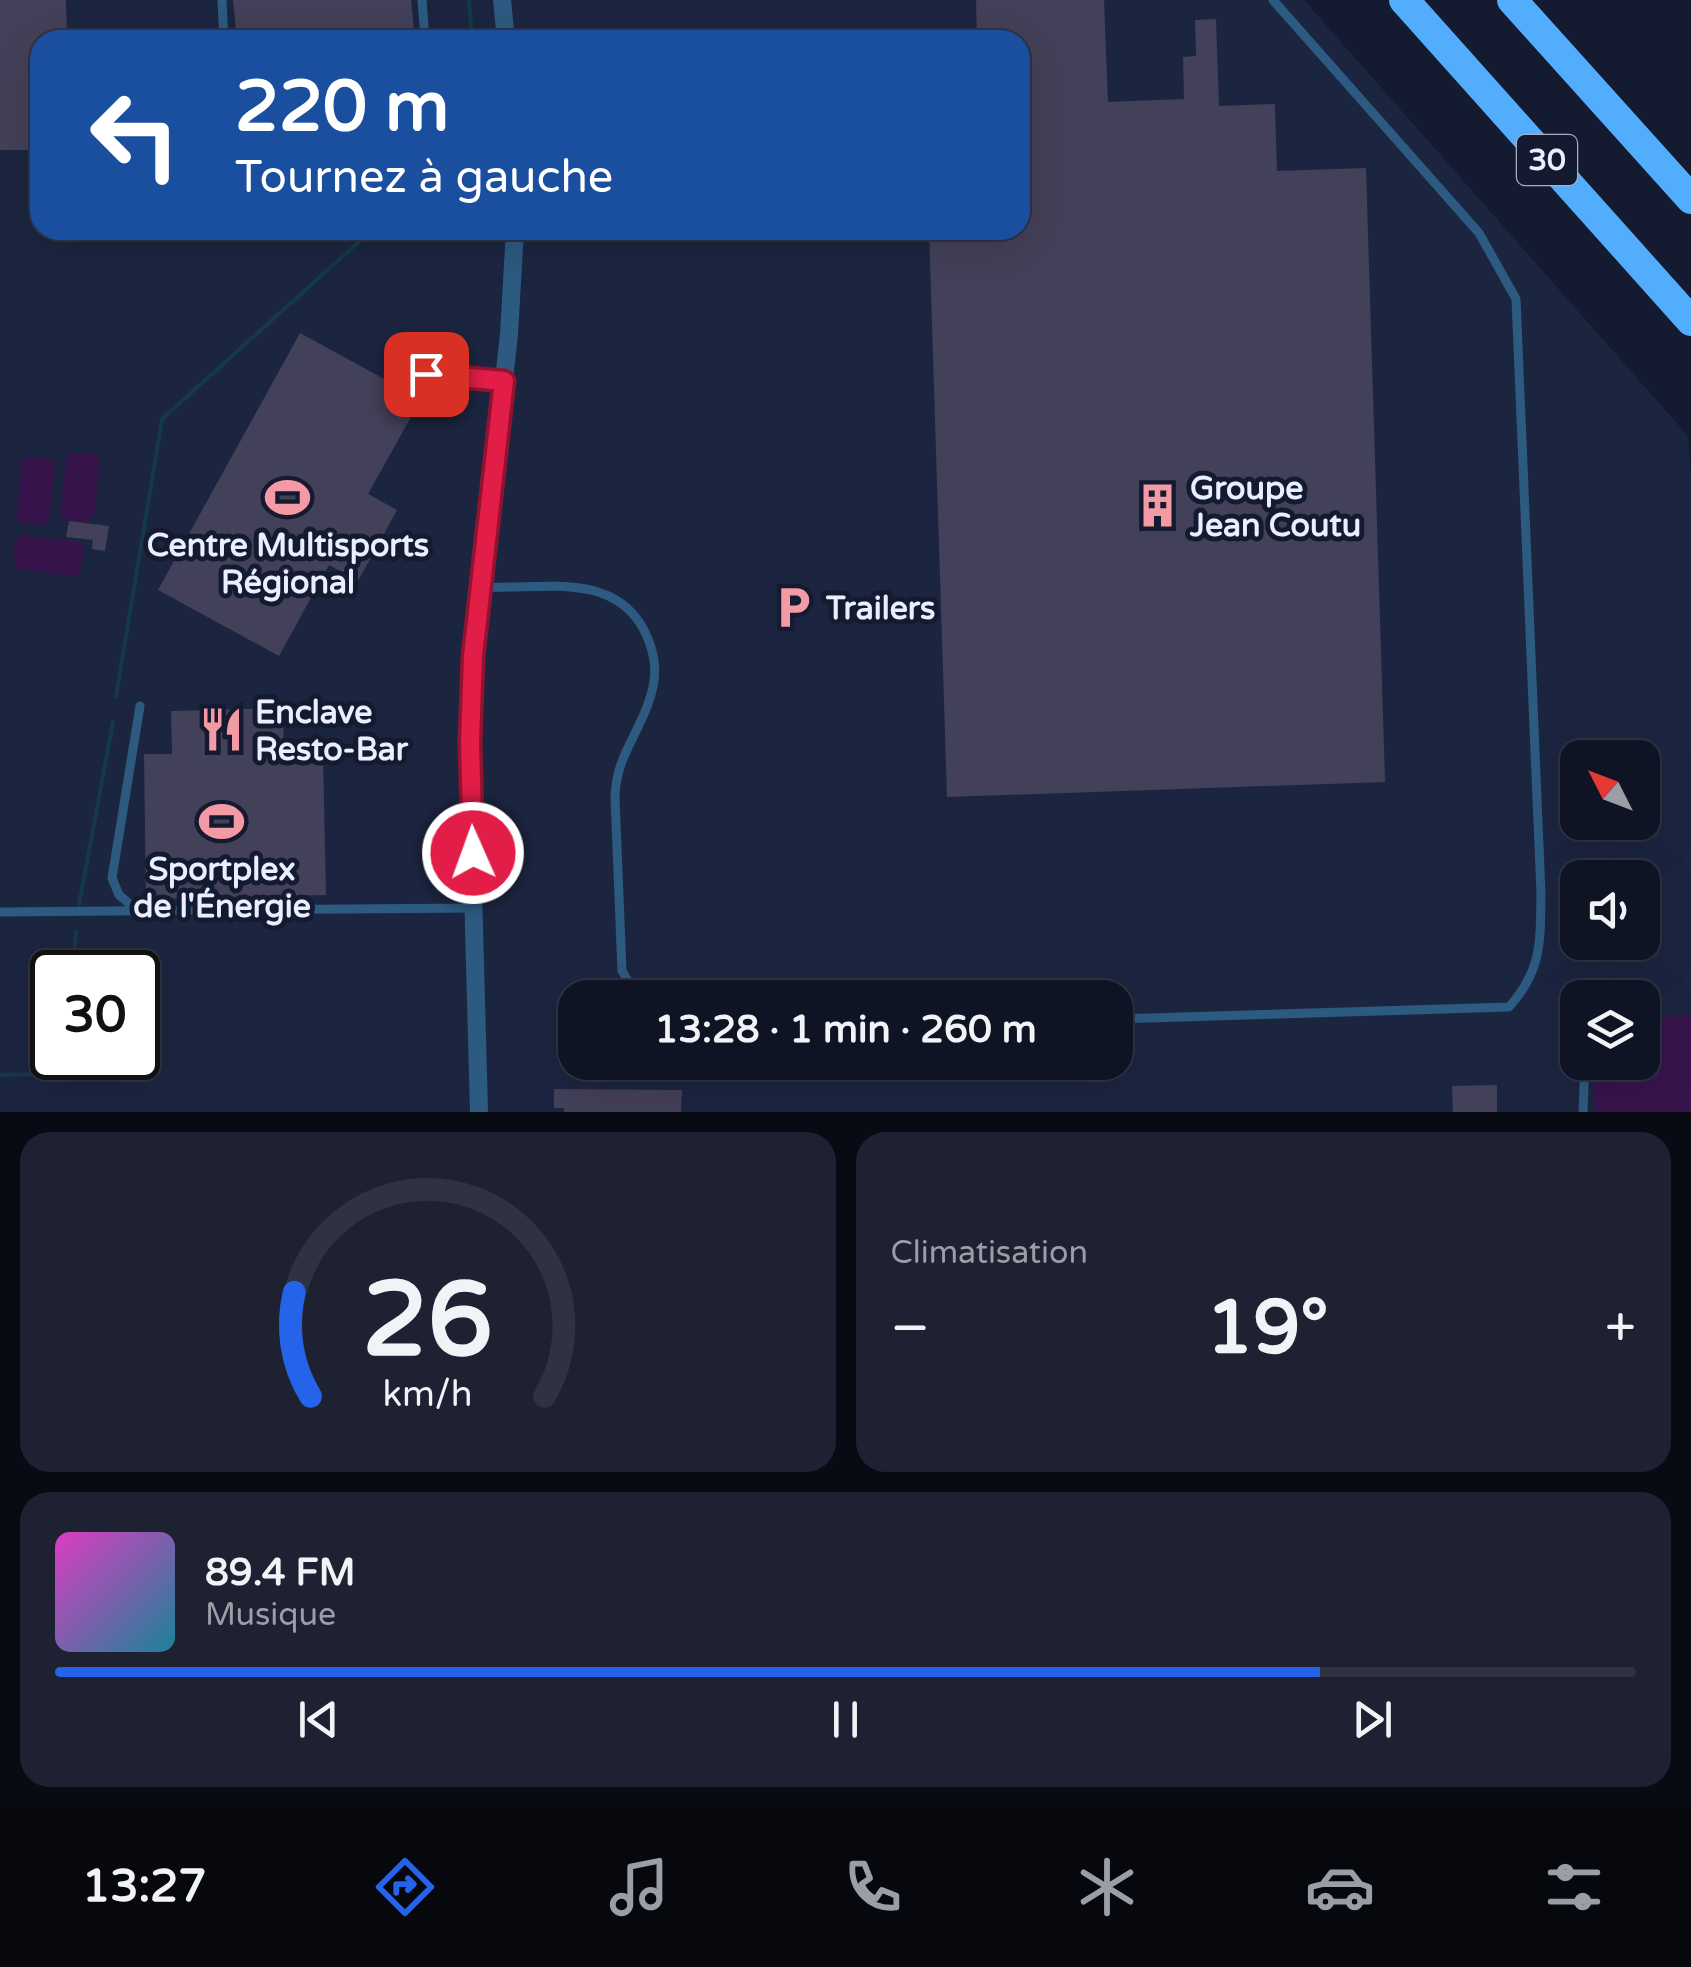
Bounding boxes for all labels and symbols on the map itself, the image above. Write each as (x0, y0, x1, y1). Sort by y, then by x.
road number: 30 (1517, 135, 1577, 185)
pin (384, 332, 469, 417)
place label: Groupe Jean Coutu (1189, 470, 1361, 545)
sports icon: Centre Multisports Régional (264, 473, 312, 521)
building icon: Groupe Jean Coutu (1133, 482, 1181, 530)
place label: Centre Multisports Régional (147, 527, 429, 602)
parking icon: Trailers (769, 584, 817, 632)
place label: Trailers (825, 590, 935, 628)
place label: Enclave Resto-Bar (255, 694, 409, 769)
restaurant icon: Enclave Resto-Bar (198, 706, 246, 754)
north arrow (1560, 740, 1660, 840)
sports icon: Sportplex de l'Énergie (198, 797, 246, 845)
position arrow (421, 801, 525, 905)
place label: Sportplex de l'Énergie (133, 851, 311, 926)
speed limit sign: 30 (30, 950, 160, 1080)

